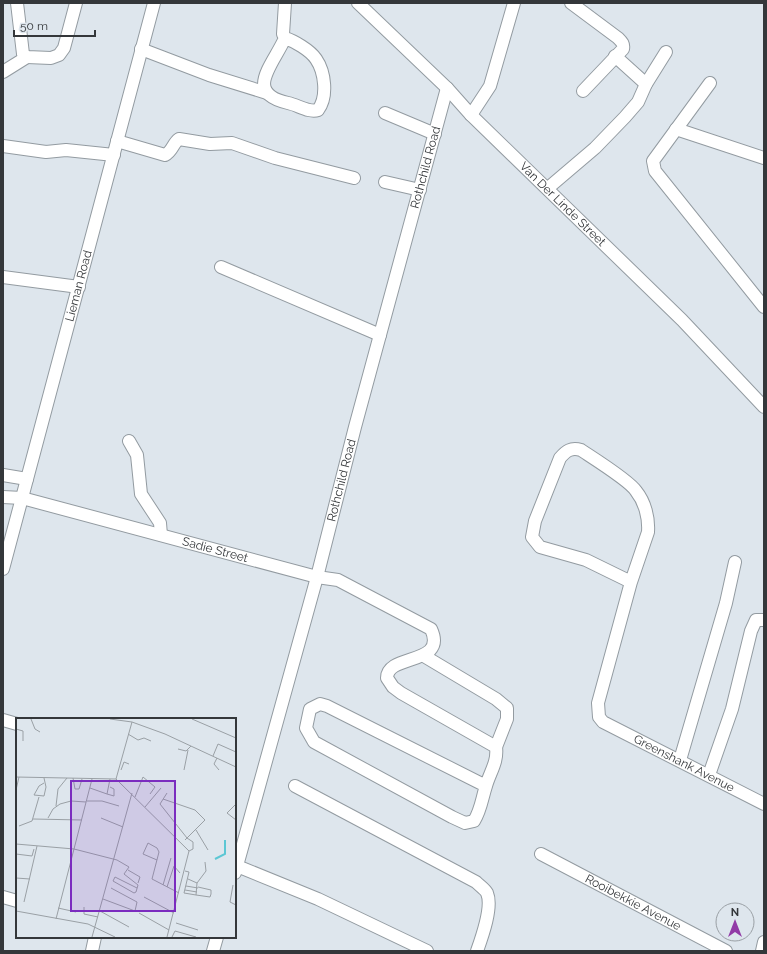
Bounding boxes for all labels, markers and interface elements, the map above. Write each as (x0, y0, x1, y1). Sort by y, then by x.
scale bar (14, 12, 95, 38)
text: 50 m (20, 19, 48, 33)
street label: Rothchild Road (408, 125, 443, 210)
street label: Van Der Linde Street (517, 159, 609, 249)
street label: Lieman Road (62, 249, 95, 323)
street label: Rothchild Road (324, 438, 359, 523)
street label: Sadie Street (181, 534, 250, 565)
inset map (16, 718, 236, 938)
street label: Greenshank Avenue (631, 732, 737, 795)
street label: Rooibekkie Avenue (583, 871, 683, 933)
north arrow (715, 902, 755, 942)
text: N (731, 906, 739, 919)

